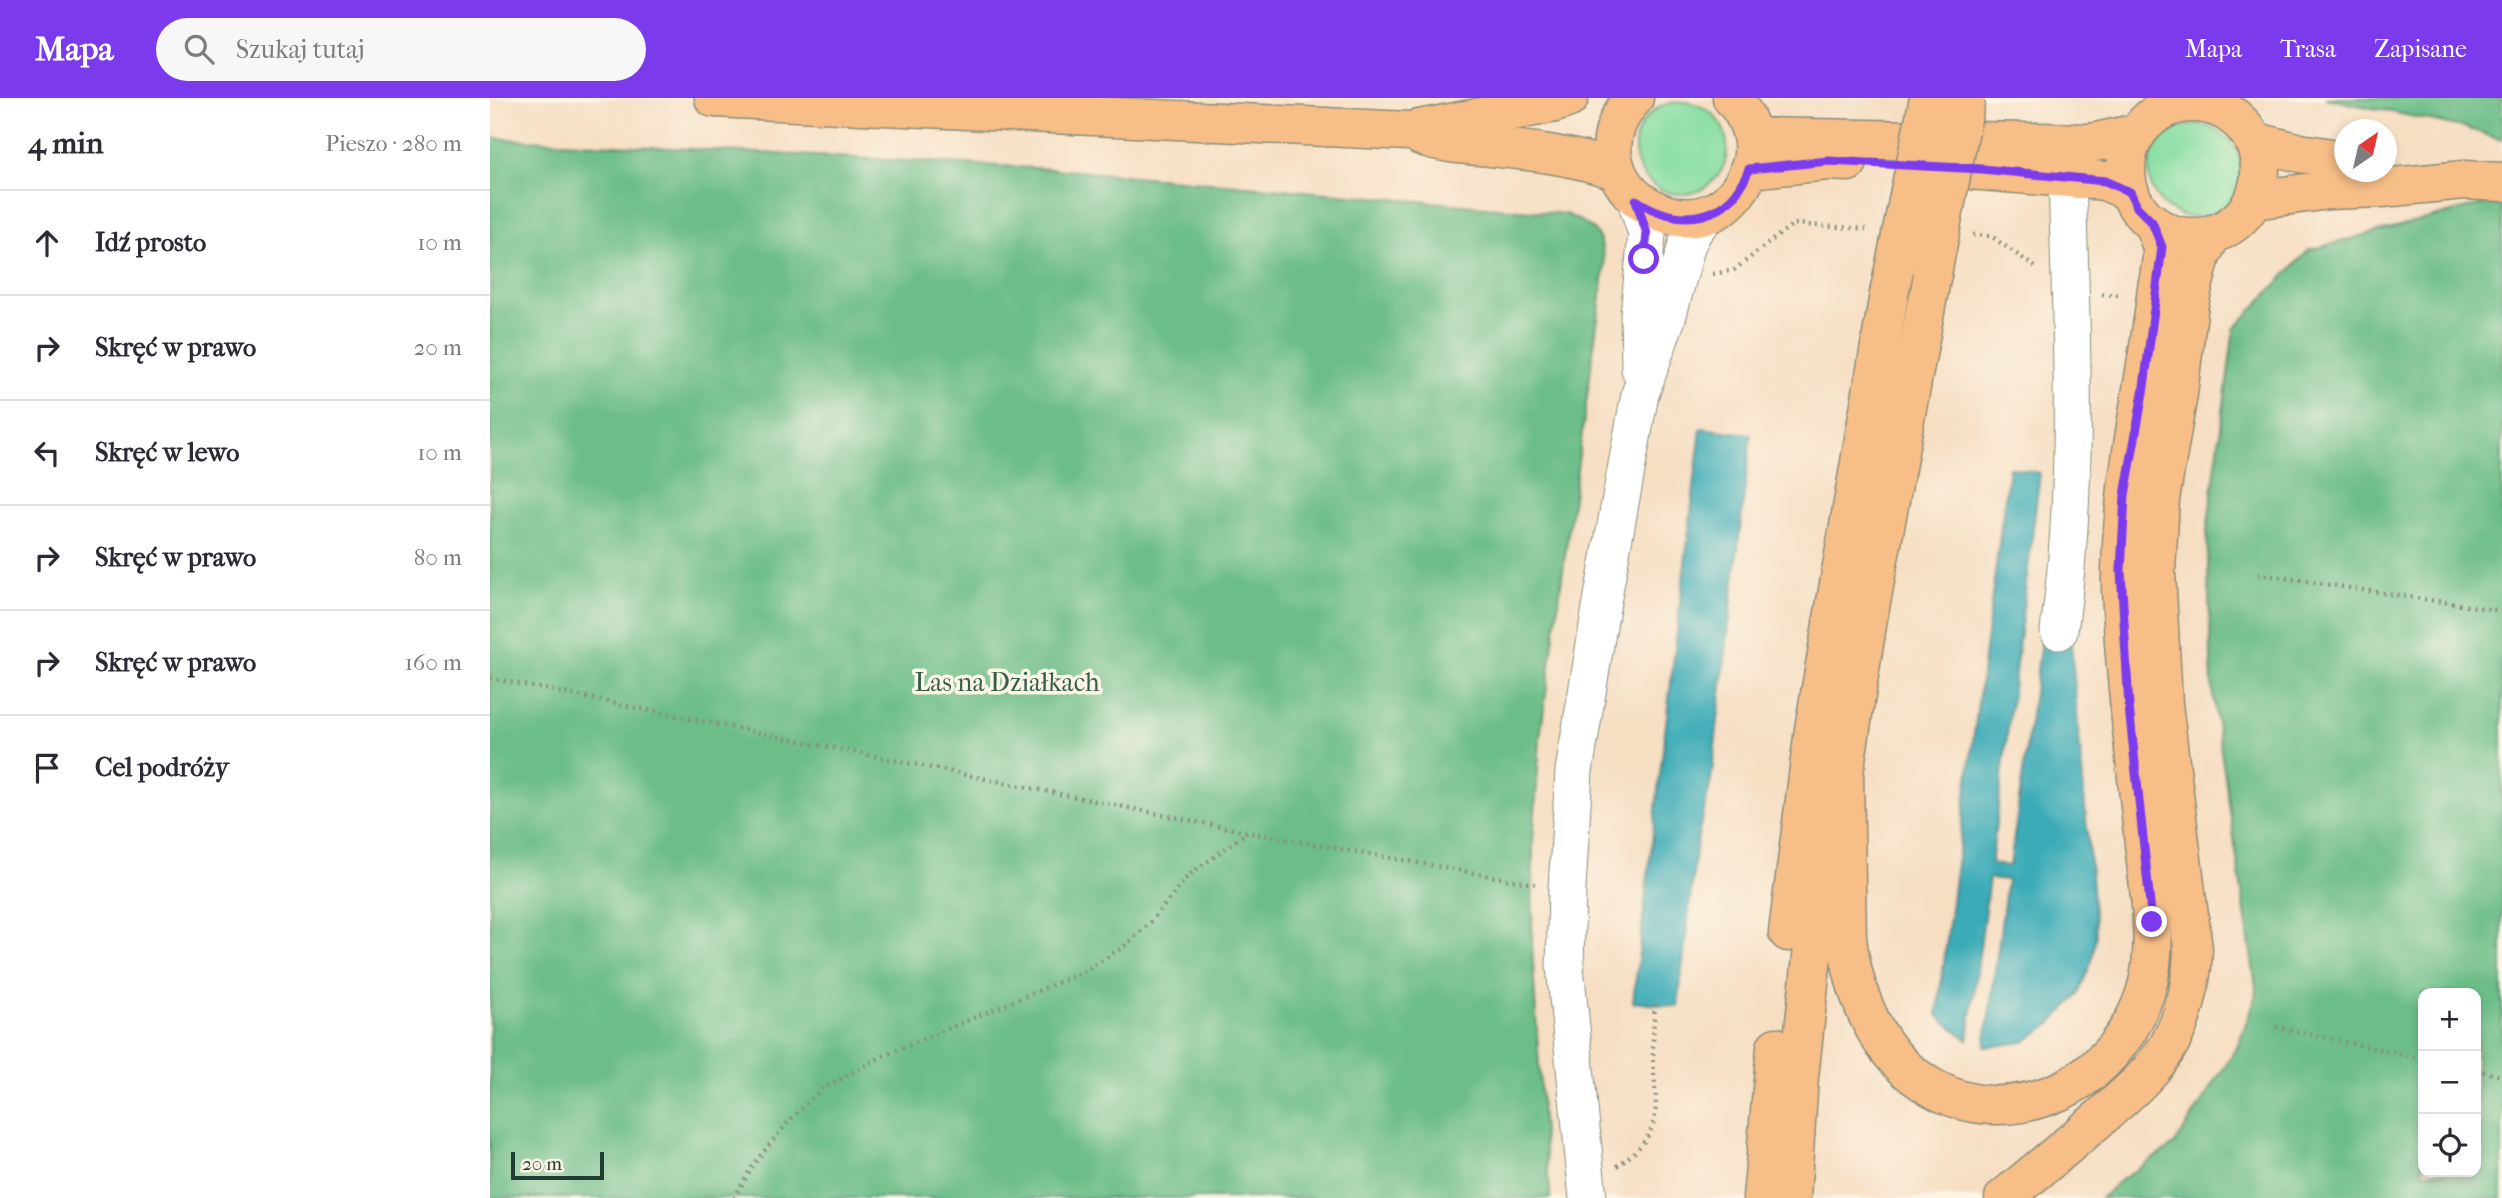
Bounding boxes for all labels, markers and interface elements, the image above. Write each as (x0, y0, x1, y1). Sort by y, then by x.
search box (156, 18, 646, 81)
text: Mapa (35, 30, 114, 69)
icon: search (180, 30, 218, 68)
text: Szukaj tutaj (236, 34, 365, 65)
text: Mapa (2185, 35, 2242, 63)
text: Trasa (2280, 35, 2336, 63)
text: Zapisane (2374, 35, 2467, 63)
north arrow (2334, 119, 2397, 182)
text: 4 min (28, 126, 103, 161)
text: Pieszo · 280 m (325, 130, 462, 157)
icon: ahead (28, 224, 66, 262)
text: Idź prosto (95, 227, 206, 258)
text: 10 m (417, 229, 462, 256)
route start (1628, 243, 1659, 274)
icon: right (28, 329, 66, 367)
text: Skręć w prawo (95, 332, 256, 363)
text: 20 m (413, 334, 462, 361)
icon: left (28, 434, 66, 472)
text: Skręć w lewo (95, 437, 239, 468)
text: 10 m (417, 439, 462, 466)
icon: right (28, 539, 66, 577)
text: Skręć w prawo (95, 542, 256, 573)
text: 80 m (414, 544, 462, 571)
icon: right (28, 644, 66, 682)
text: Skręć w prawo (95, 647, 256, 678)
text: 160 m (405, 649, 462, 676)
park label: Las na Działkach (914, 667, 1100, 698)
icon: arrive (28, 749, 66, 787)
text: Cel podróży (95, 752, 229, 783)
route end (2136, 906, 2167, 937)
map controls (2418, 988, 2481, 1177)
button: + (2418, 988, 2481, 1051)
button: − (2418, 1051, 2481, 1114)
button: locate (2418, 1114, 2481, 1177)
scale bar (511, 1149, 604, 1181)
text: 20 m (522, 1153, 562, 1175)

